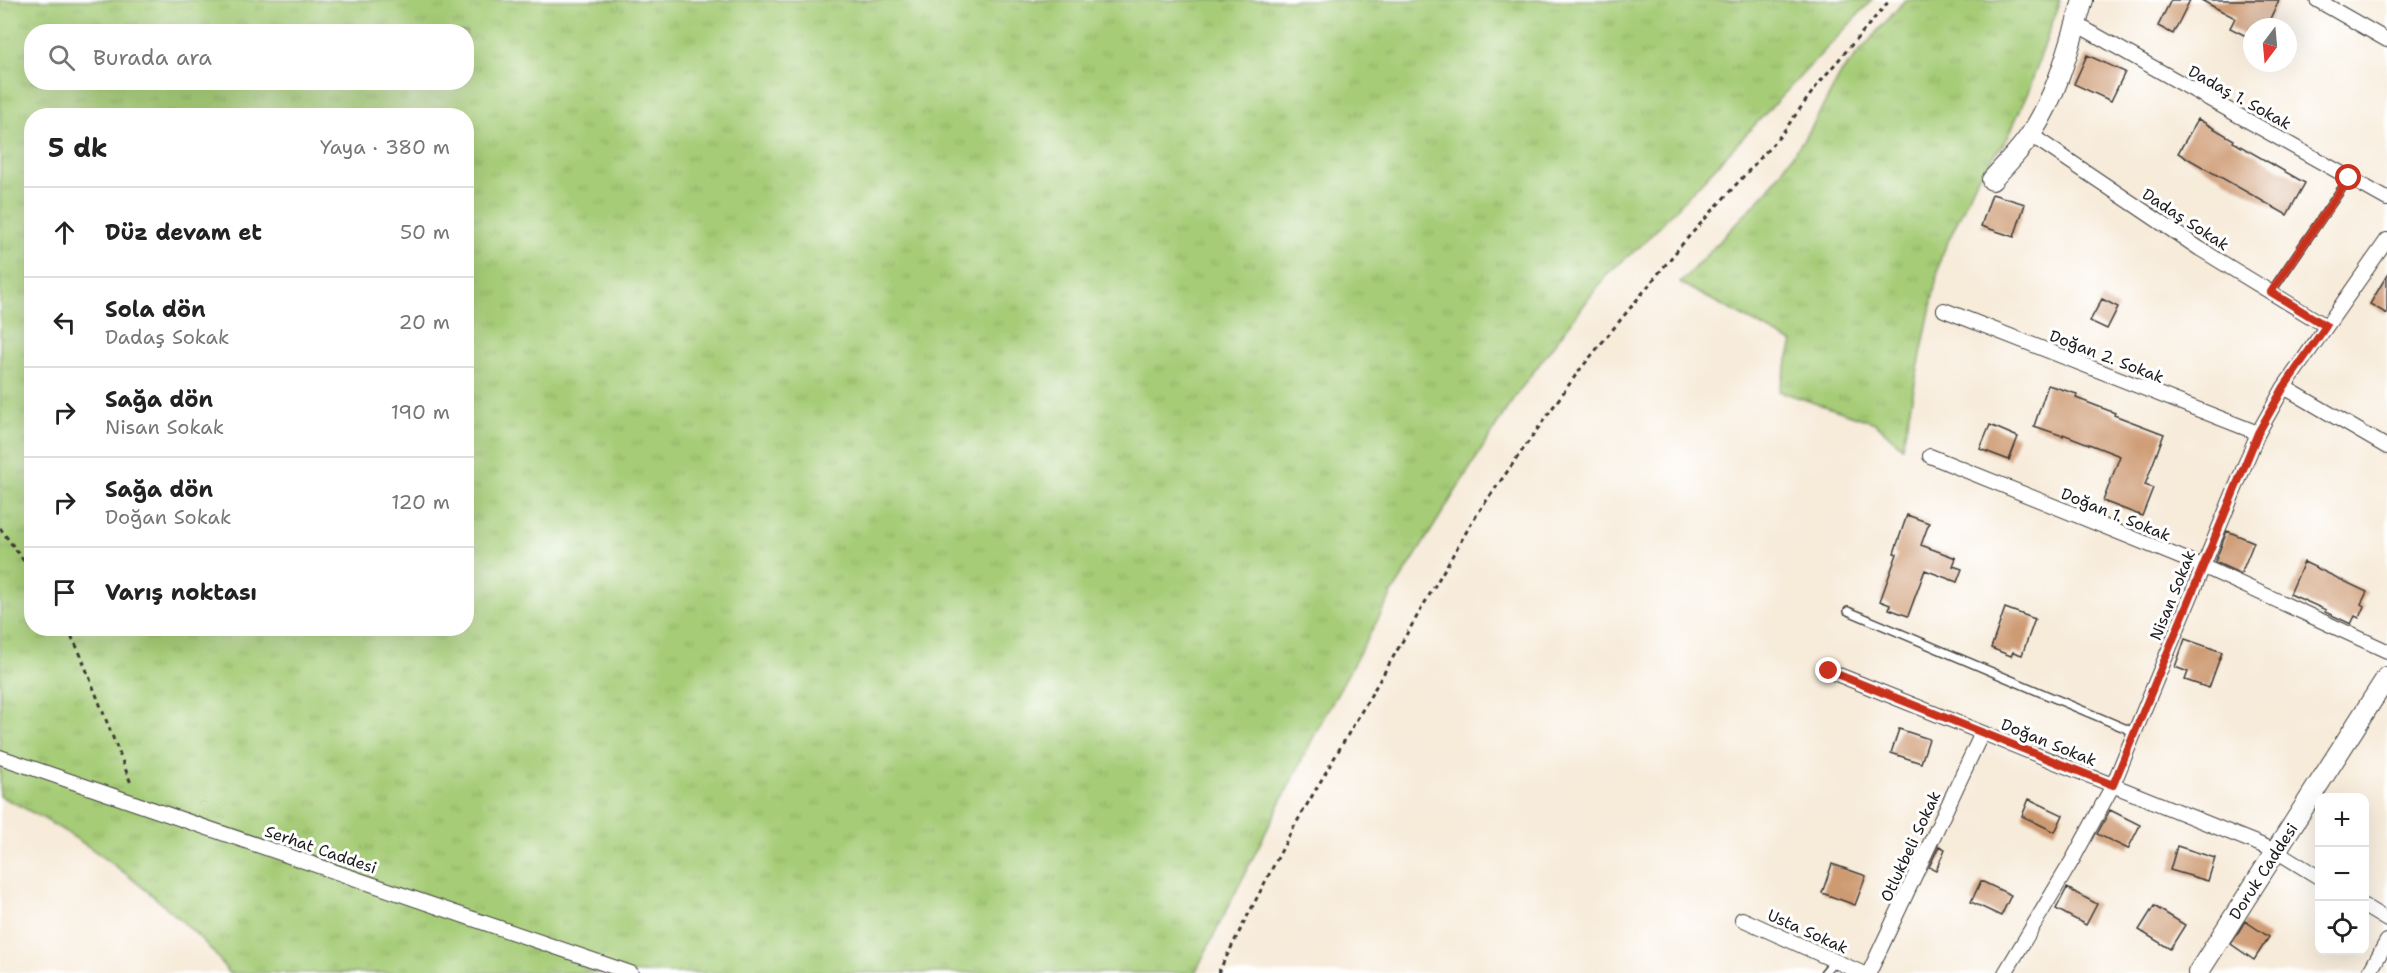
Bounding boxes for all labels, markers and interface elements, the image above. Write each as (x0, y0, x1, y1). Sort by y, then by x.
north arrow (2243, 18, 2297, 72)
search box (24, 24, 474, 90)
icon: search (45, 41, 78, 74)
text: Burada ara (93, 43, 212, 72)
street label: Dadaş 1. Sokak (2184, 60, 2295, 134)
text: 5 dk (48, 130, 108, 165)
text: Yaya · 380 m (320, 134, 450, 160)
route start (2335, 164, 2361, 190)
street label: Dadaş Sokak (2138, 183, 2233, 255)
icon: ahead (48, 216, 81, 249)
text: Düz devam et (105, 218, 262, 247)
text: 50 m (400, 219, 450, 245)
text: Sola dön (105, 295, 206, 324)
icon: left (48, 306, 81, 339)
text: 20 m (399, 309, 450, 335)
text: Dadaş Sokak (105, 324, 230, 350)
street label: Doğan 2. Sokak (2046, 325, 2167, 388)
text: Sağa dön (105, 385, 213, 414)
icon: right (48, 396, 81, 429)
text: 190 m (391, 399, 450, 425)
text: Nisan Sokak (105, 414, 224, 440)
text: Sağa dön (105, 475, 213, 504)
street label: Doğan 1. Sokak (2058, 483, 2174, 546)
icon: right (48, 486, 81, 519)
text: 120 m (391, 489, 450, 515)
text: Doğan Sokak (105, 504, 231, 530)
street label: Nisan Sokak (2145, 547, 2200, 643)
icon: arrive (48, 576, 81, 609)
text: Varış noktası (105, 578, 257, 607)
route end (1815, 657, 1841, 683)
street label: Doğan Sokak (1998, 714, 2100, 771)
street label: Otlukbeli Sokak (1876, 787, 1945, 905)
map controls (2315, 793, 2369, 955)
button: + (2315, 793, 2369, 847)
street label: Doruk Caddesi (2224, 819, 2303, 924)
street label: Serhat Caddesi (262, 821, 379, 878)
button: − (2315, 847, 2369, 901)
button: locate (2315, 901, 2369, 955)
street label: Usta Sokak (1764, 904, 1851, 959)

